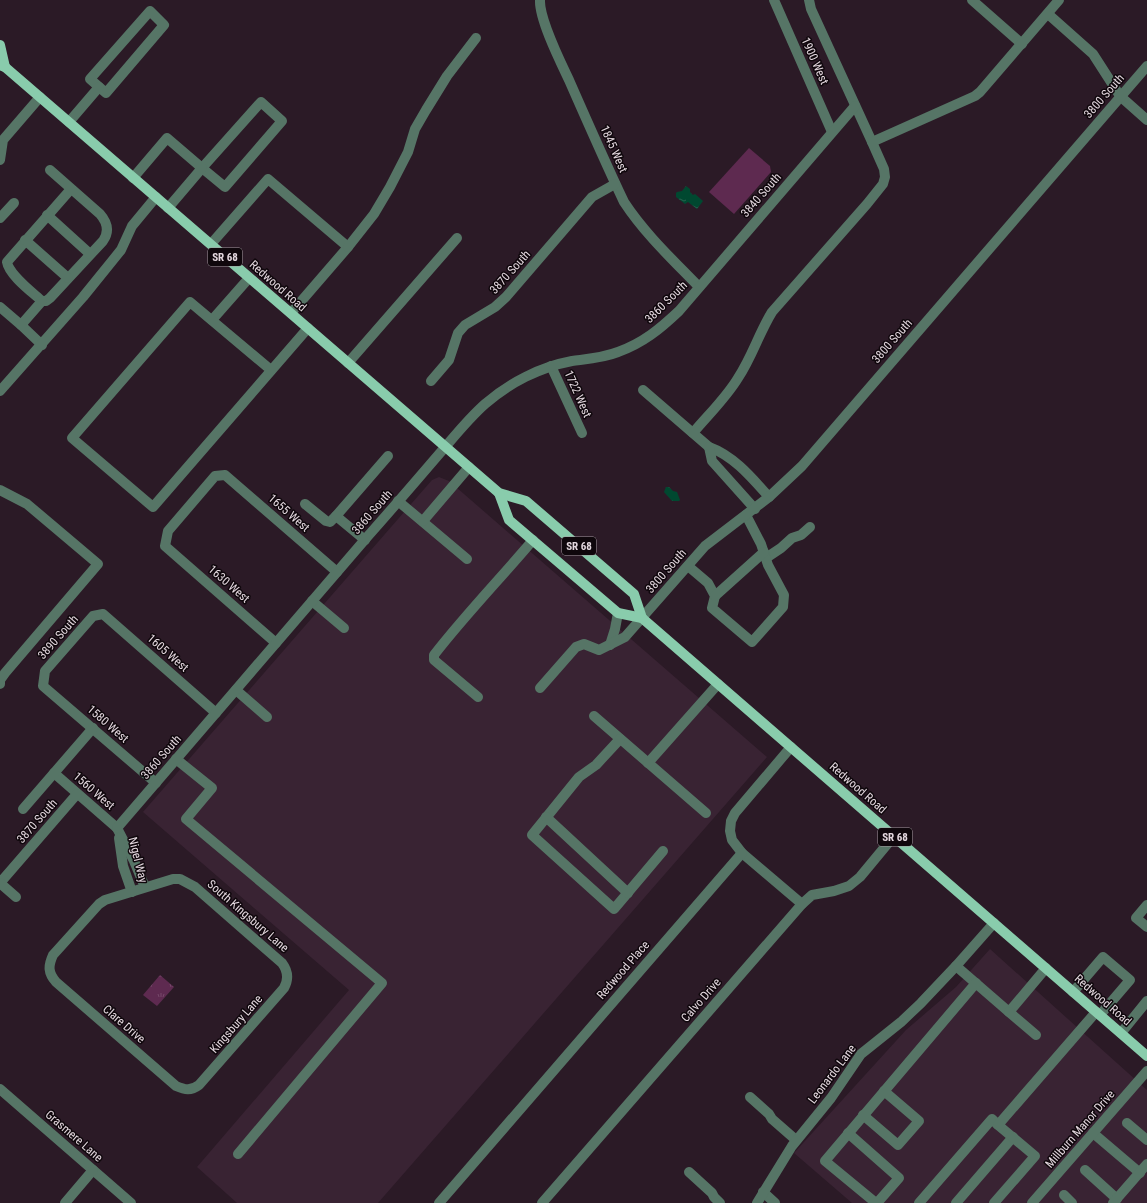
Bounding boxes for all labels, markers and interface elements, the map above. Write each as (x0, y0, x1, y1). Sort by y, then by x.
street label: 1900 West (798, 35, 832, 87)
street label: 3800 South (1081, 71, 1127, 121)
street label: 1845 West (597, 123, 631, 175)
street label: 3840 South (738, 170, 784, 220)
street label: 3870 South (487, 247, 533, 297)
road number: SR 68 (208, 248, 242, 266)
street label: Redwood Road (247, 258, 309, 314)
street label: 3860 South (642, 278, 690, 326)
street label: 3800 South (869, 316, 915, 366)
street label: 1722 West (561, 368, 595, 420)
street label: 3860 South (349, 487, 395, 537)
street label: 1655 West (266, 491, 313, 535)
road number: SR 68 (562, 537, 596, 555)
street label: 3800 South (643, 546, 689, 596)
street label: 1630 West (206, 562, 253, 606)
street label: 3890 South (35, 612, 81, 662)
street label: 1605 West (145, 631, 192, 675)
street label: 1580 West (85, 702, 132, 746)
street label: 3860 South (138, 732, 184, 782)
street label: Redwood Road (827, 760, 889, 816)
street label: 1560 West (71, 769, 118, 813)
street label: 3870 South (14, 796, 60, 846)
road number: SR 68 (878, 828, 912, 846)
street label: Nigel Way (126, 836, 150, 884)
street label: South Kingsbury Lane (205, 877, 292, 955)
street label: Redwood Place (594, 938, 652, 1002)
street label: Redwood Road (1072, 972, 1134, 1028)
street label: Calvo Drive (678, 975, 724, 1025)
street label: Kingsbury Lane (207, 992, 265, 1056)
street label: Clare Drive (100, 1002, 148, 1046)
street label: Leonardo Lane (805, 1042, 859, 1106)
street label: Millburn Manor Drive (1042, 1087, 1118, 1171)
street label: Grasmere Lane (43, 1107, 106, 1165)

